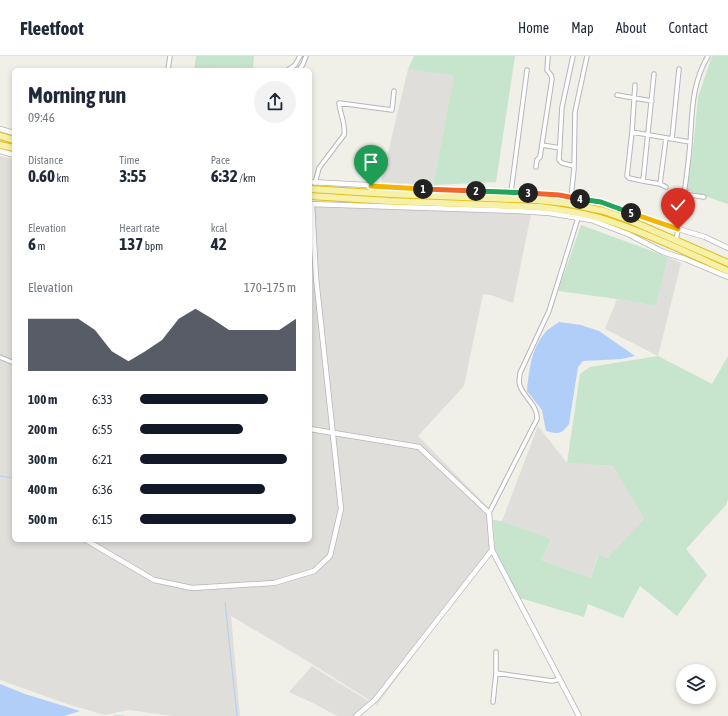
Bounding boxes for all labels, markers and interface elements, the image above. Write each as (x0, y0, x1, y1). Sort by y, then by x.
text: Fleetfoot (20, 17, 84, 39)
text: Home (518, 20, 549, 36)
text: Map (571, 20, 594, 36)
text: About (616, 20, 647, 36)
text: Contact (669, 20, 708, 36)
button: share (254, 81, 296, 123)
text: Morning run (28, 82, 126, 108)
text: 09:46 (28, 110, 55, 125)
pin (354, 145, 388, 186)
icon: arrive (360, 151, 382, 173)
text: Distance (28, 154, 63, 166)
text: Time (119, 154, 139, 166)
text: Pace (211, 154, 230, 166)
text: 0.60 (28, 166, 55, 186)
text: 3:55 (119, 166, 146, 186)
text: 6:32 (211, 166, 238, 186)
text: km (55, 172, 69, 184)
text: /km (238, 172, 256, 184)
pin: 1 (413, 179, 433, 199)
pin: 2 (466, 181, 486, 201)
text: 1 (420, 183, 426, 195)
pin: 3 (518, 183, 538, 203)
text: 2 (473, 185, 479, 197)
text: 3 (525, 187, 531, 199)
pin (661, 188, 695, 229)
pin: 4 (570, 189, 590, 209)
text: 4 (577, 193, 583, 205)
icon: check (667, 194, 689, 216)
pin: 5 (621, 203, 641, 223)
text: 5 (628, 207, 634, 219)
text: Elevation (28, 222, 66, 234)
text: Heart rate (119, 222, 160, 234)
text: kcal (211, 222, 227, 234)
text: 6 (28, 234, 36, 254)
text: 137 (119, 234, 143, 254)
text: 42 (211, 234, 227, 254)
text: m (36, 240, 45, 252)
text: bpm (143, 240, 163, 252)
text: Elevation (28, 280, 73, 295)
text: 170–175 m (244, 280, 296, 295)
text: 100 m (28, 392, 57, 407)
text: 6:33 (92, 392, 113, 407)
text: 200 m (28, 422, 57, 437)
text: 6:55 (92, 422, 113, 437)
text: 300 m (28, 452, 57, 467)
text: 6:21 (92, 452, 113, 467)
text: 400 m (28, 482, 57, 497)
text: 6:36 (92, 482, 113, 497)
text: 500 m (28, 512, 57, 527)
text: 6:15 (92, 512, 113, 527)
map controls (676, 664, 716, 704)
button: layers (676, 664, 716, 704)

